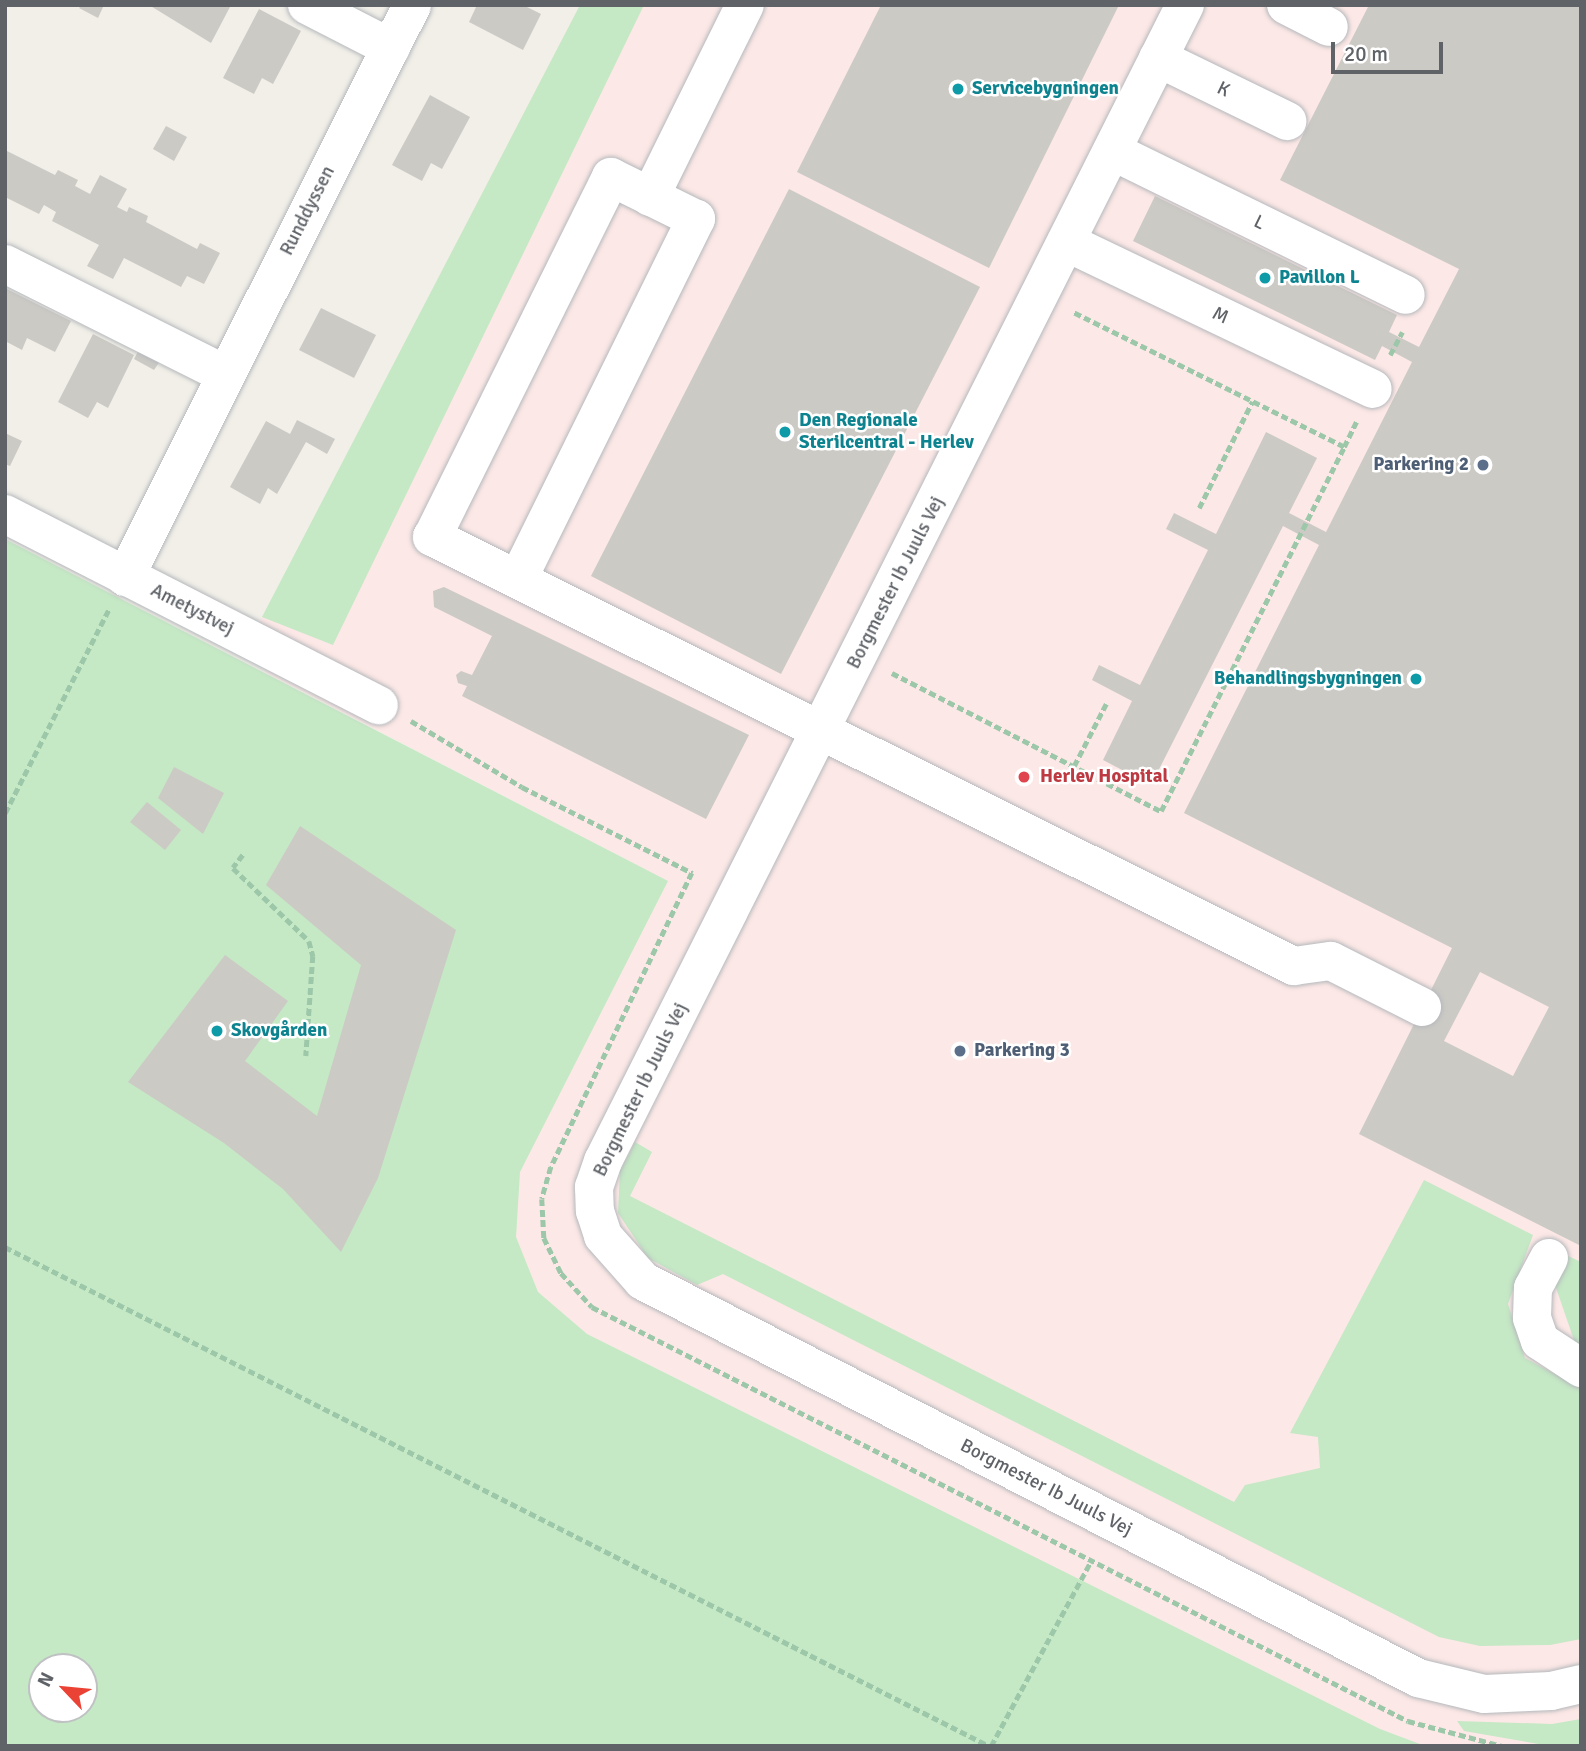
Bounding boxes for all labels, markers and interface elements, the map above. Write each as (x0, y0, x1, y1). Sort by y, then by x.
scale bar (1334, 28, 1446, 72)
text: 20 m (1344, 41, 1388, 67)
street label: K (1213, 77, 1233, 103)
place label: Servicebygningen (972, 78, 1119, 100)
marker: Servicebygningen (950, 81, 966, 97)
street label: Runddyssen (276, 162, 340, 260)
street label: L (1250, 211, 1268, 235)
place label: Pavillon L (1279, 267, 1360, 289)
marker: Pavillon L (1257, 270, 1273, 286)
street label: M (1208, 302, 1232, 330)
place label: Den Regionale Sterilcentral - Herlev (799, 410, 974, 454)
marker: Den Regionale Sterilcentral - Herlev (777, 424, 793, 440)
place label: Parkering 2 (1373, 454, 1469, 476)
marker: Parkering 2 (1475, 457, 1491, 473)
street label: Borgmester Ib Juuls Vej (843, 493, 949, 673)
street label: Ametystvej (147, 579, 237, 641)
place label: Behandlingsbygningen (1214, 668, 1402, 690)
marker: Behandlingsbygningen (1408, 671, 1424, 687)
place label: Herlev Hospital (1040, 766, 1168, 788)
marker: Herlev Hospital (1014, 767, 1034, 787)
street label: Borgmester Ib Juuls Vej (589, 1000, 693, 1180)
place label: Skovgården (231, 1020, 327, 1042)
marker: Skovgården (209, 1023, 225, 1039)
place label: Parkering 3 (974, 1040, 1070, 1062)
marker: Parkering 3 (952, 1043, 968, 1059)
street label: Borgmester Ib Juuls Vej (956, 1435, 1136, 1541)
north arrow (28, 1653, 98, 1723)
text: N (32, 1668, 60, 1691)

